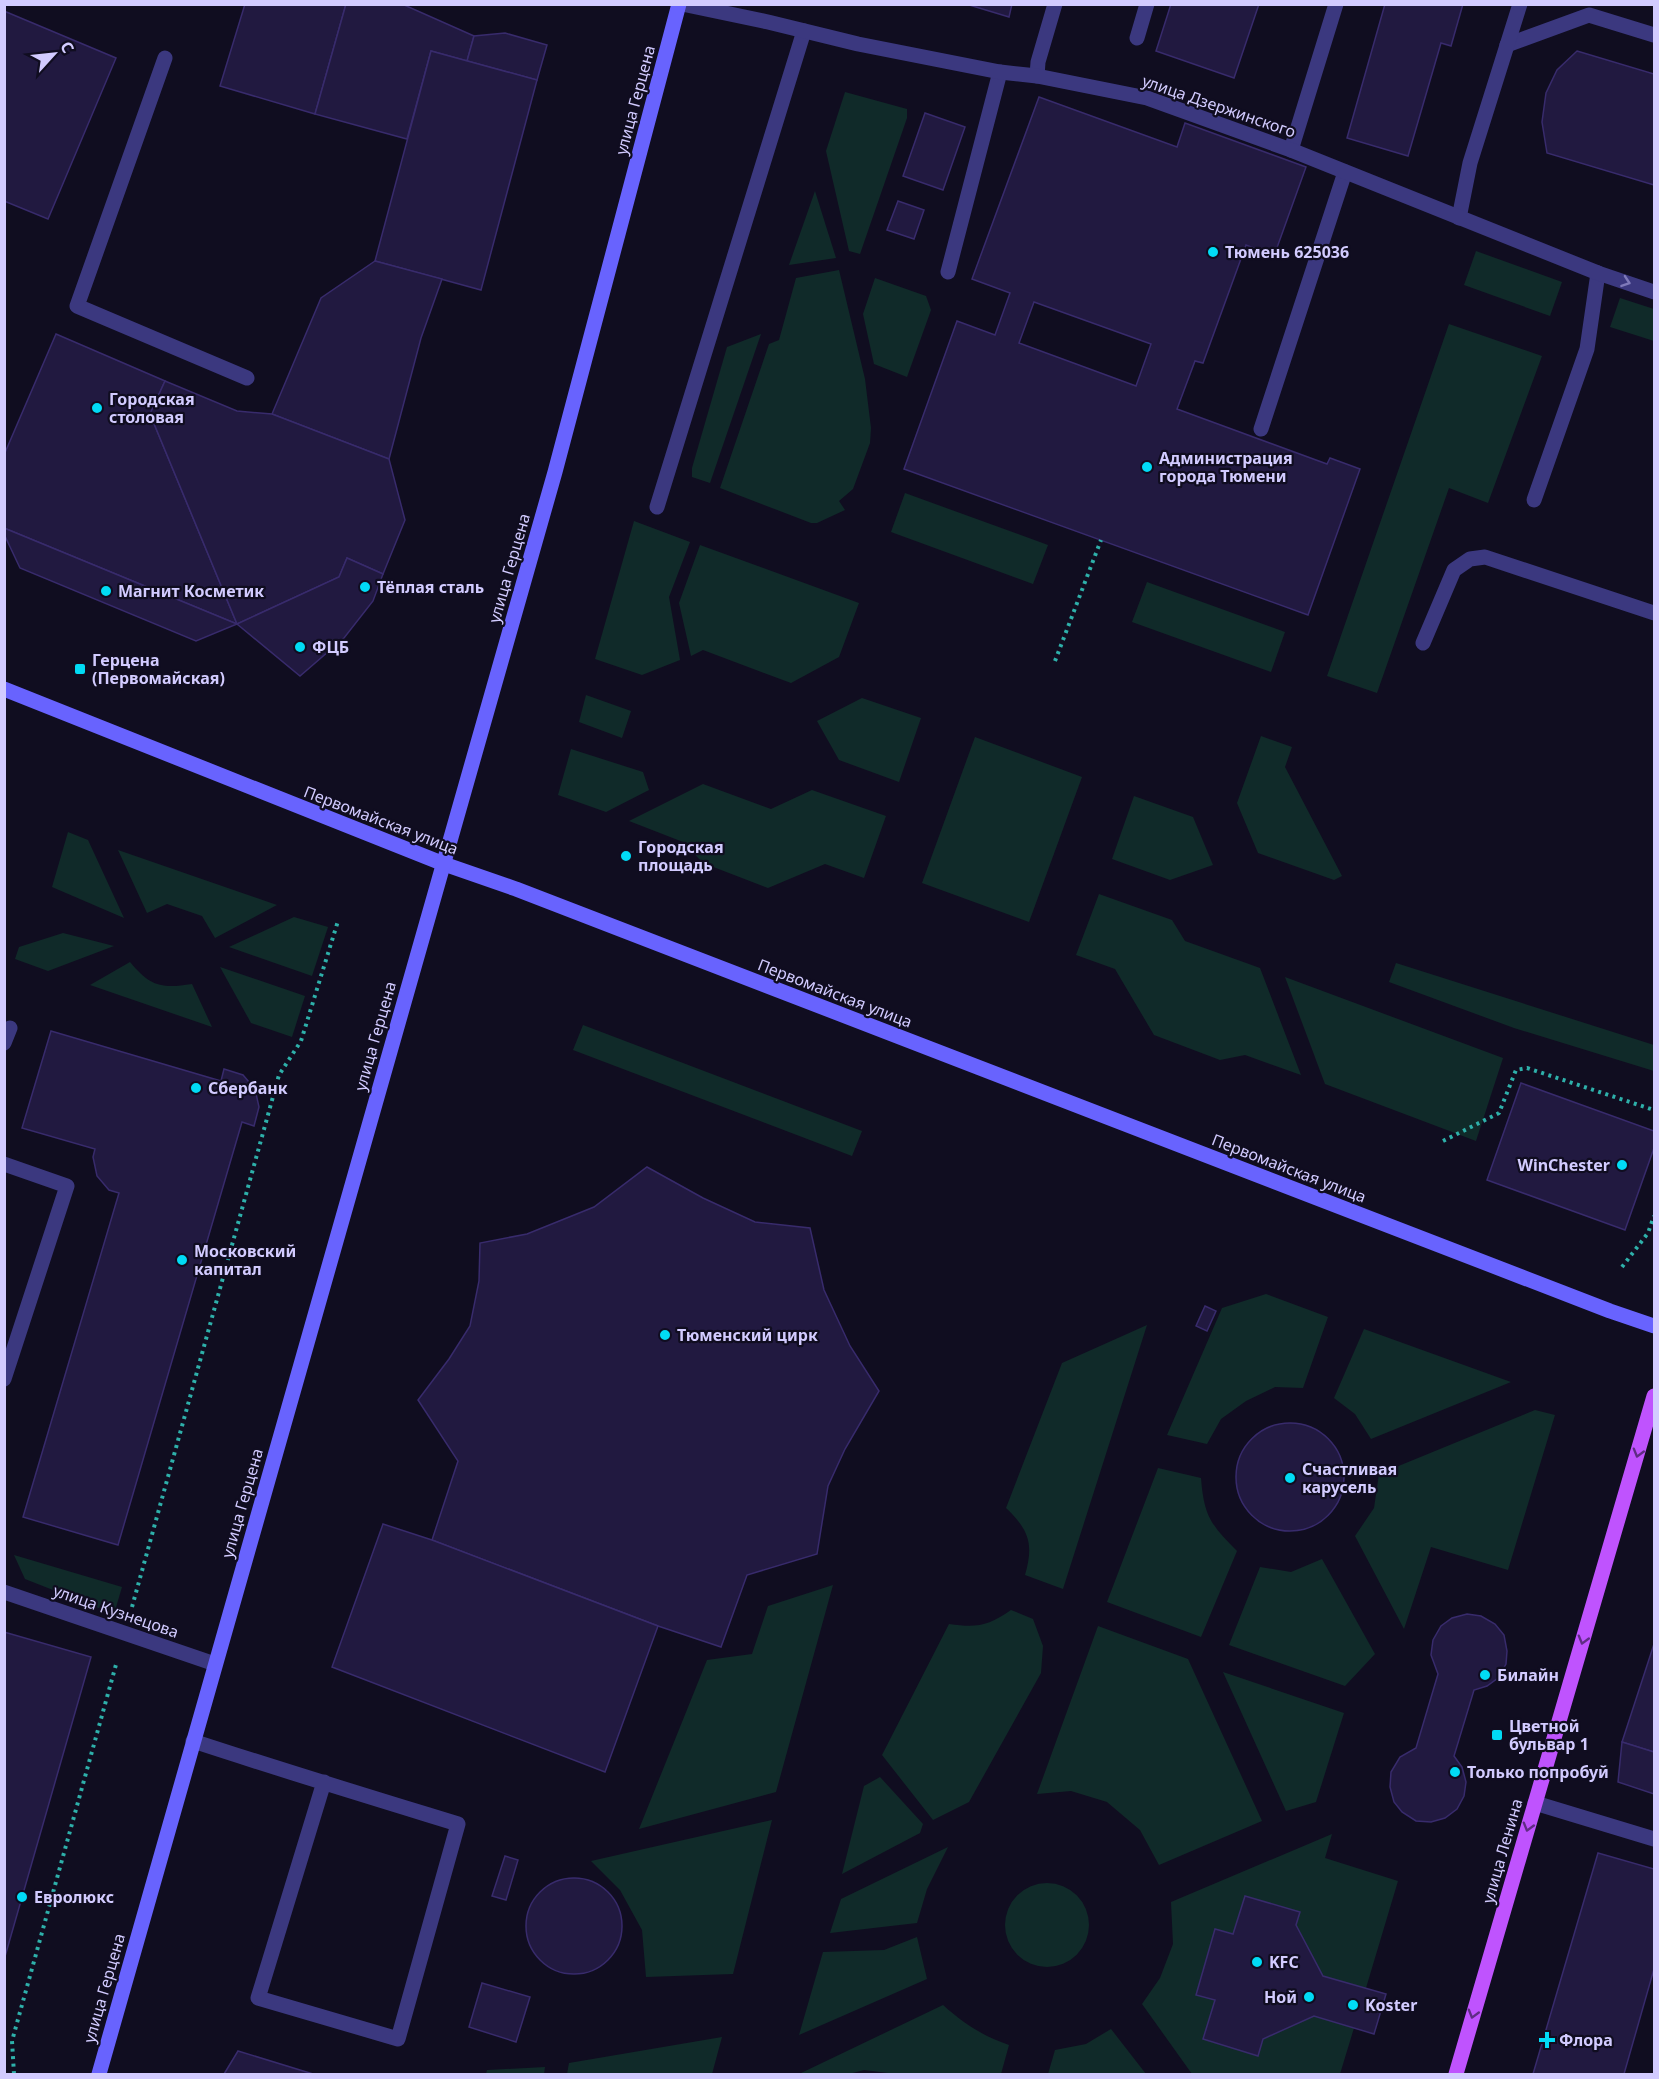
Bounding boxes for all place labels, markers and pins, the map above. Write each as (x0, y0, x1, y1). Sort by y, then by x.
place label: Тюмень 625036 (1225, 241, 1349, 263)
marker: Тюмень 625036 (1206, 245, 1220, 259)
place label: Городская столовая (109, 388, 195, 428)
marker: Городская столовая (90, 401, 104, 415)
place label: Администрация города Тюмени (1159, 447, 1293, 487)
marker: Администрация города Тюмени (1140, 460, 1154, 474)
place label: Тёплая сталь (377, 576, 484, 598)
place label: Магнит Косметик (118, 580, 264, 602)
marker: Тёплая сталь (358, 580, 372, 594)
marker: Магнит Косметик (99, 584, 113, 598)
place label: ФЦБ (312, 636, 349, 658)
marker: ФЦБ (293, 640, 307, 654)
place label: Герцена (Первомайская) (92, 649, 225, 689)
marker: Герцена (Первомайская) (73, 662, 87, 676)
place label: Городская площадь (638, 836, 724, 876)
marker: Городская площадь (619, 849, 633, 863)
place label: Сбербанк (208, 1077, 288, 1099)
marker: Сбербанк (189, 1081, 203, 1095)
place label: WinChester (1517, 1154, 1610, 1176)
marker: WinChester (1615, 1158, 1629, 1172)
place label: Московский капитал (194, 1240, 296, 1280)
marker: Московский капитал (175, 1253, 189, 1267)
place label: Тюменский цирк (677, 1324, 818, 1346)
marker: Тюменский цирк (658, 1328, 672, 1342)
place label: Счастливая карусель (1302, 1458, 1397, 1498)
marker: Счастливая карусель (1283, 1471, 1297, 1485)
place label: Билайн (1497, 1664, 1559, 1686)
marker: Билайн (1478, 1668, 1492, 1682)
place label: Цветной бульвар 1 (1509, 1715, 1589, 1755)
marker: Цветной бульвар 1 (1490, 1728, 1504, 1742)
place label: Только попробуй (1467, 1761, 1609, 1783)
marker: Только попробуй (1448, 1765, 1462, 1779)
place label: Евролюкс (34, 1886, 114, 1908)
marker: Евролюкс (15, 1890, 29, 1904)
place label: KFC (1269, 1951, 1299, 1973)
marker: KFC (1250, 1955, 1264, 1969)
place label: Ной (1264, 1986, 1297, 2008)
marker: Ной (1302, 1990, 1316, 2004)
place label: Koster (1365, 1994, 1417, 2016)
marker: Koster (1346, 1998, 1360, 2012)
place label: Флора (1559, 2029, 1613, 2051)
marker: Флора (1540, 2033, 1554, 2047)

